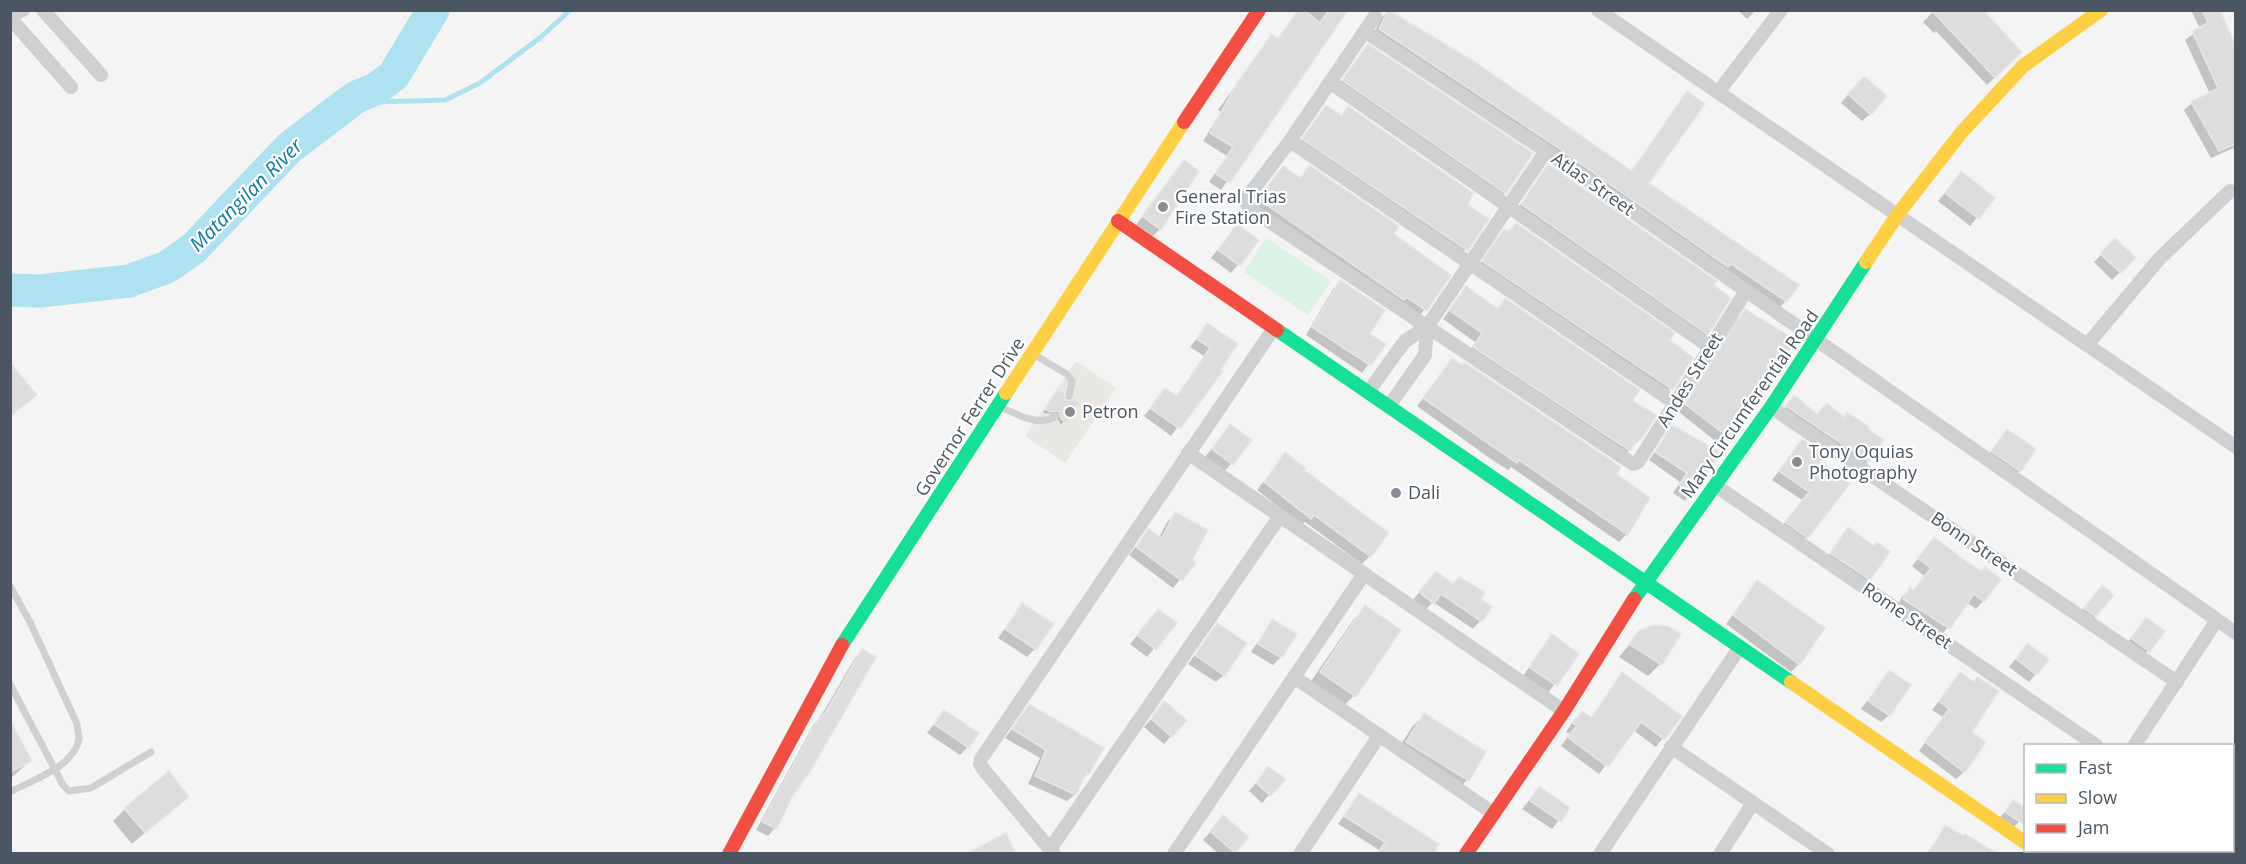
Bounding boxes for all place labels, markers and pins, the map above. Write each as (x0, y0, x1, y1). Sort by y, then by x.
place label: General Trias Fire Station (1175, 184, 1286, 229)
marker: General Trias Fire Station (1156, 200, 1170, 214)
place label: Petron (1082, 399, 1139, 423)
marker: Petron (1063, 405, 1077, 419)
place label: Tony Oquias Photography (1809, 439, 1918, 484)
marker: Tony Oquias Photography (1790, 455, 1804, 469)
place label: Dali (1408, 480, 1440, 504)
marker: Dali (1389, 486, 1403, 500)

